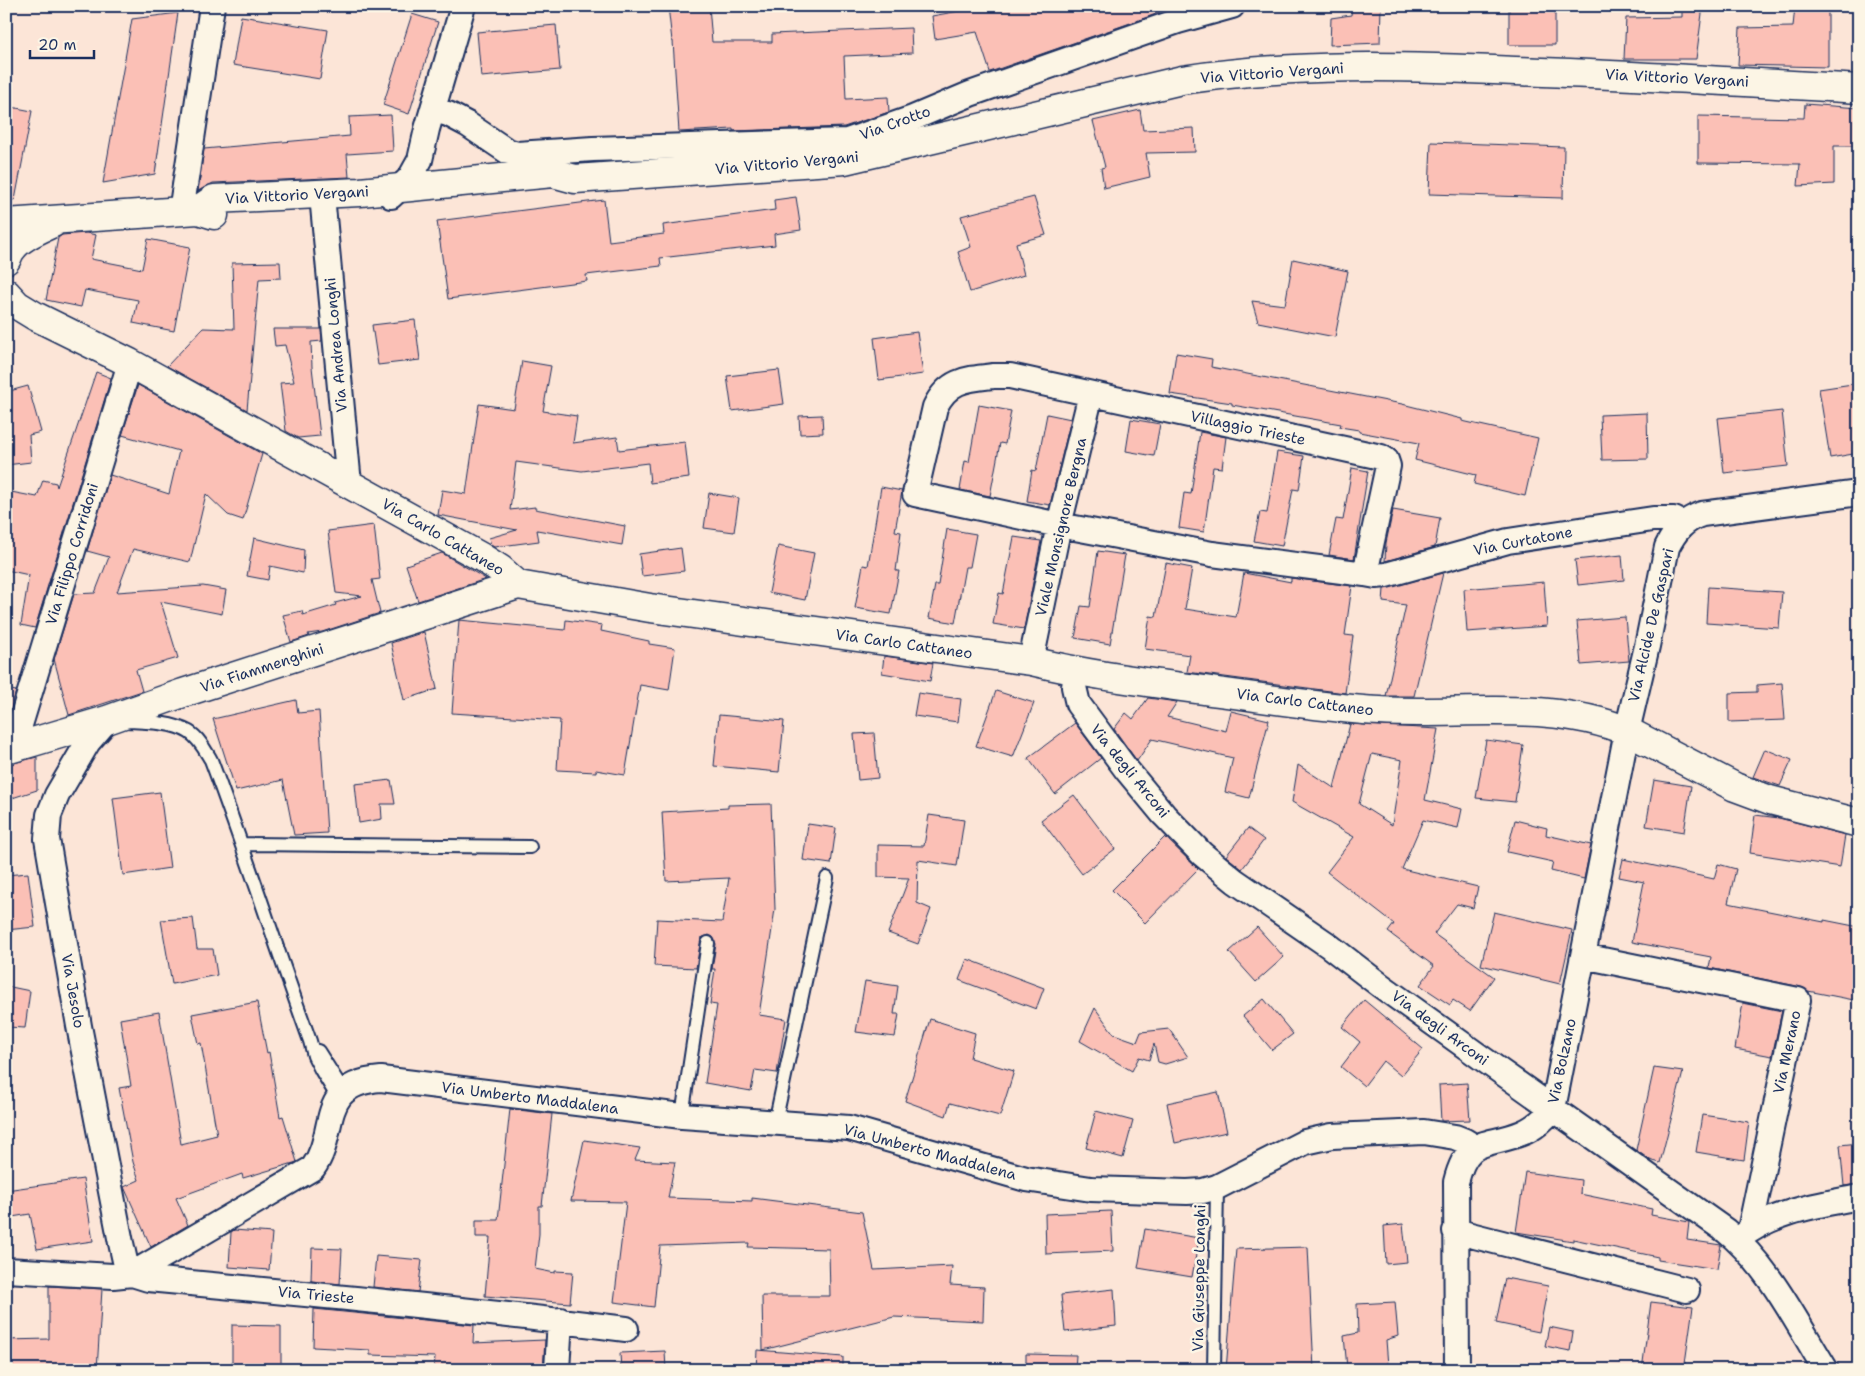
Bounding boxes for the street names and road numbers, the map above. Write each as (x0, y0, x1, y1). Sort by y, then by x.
street label: Via Vittorio Vergani (1199, 58, 1345, 88)
street label: Via Vittorio Vergani (1604, 64, 1750, 92)
street label: Via Crotto (857, 101, 933, 145)
street label: Via Vittorio Vergani (714, 147, 860, 179)
street label: Via Vittorio Vergani (224, 181, 370, 209)
street label: Via Andrea Longhi (320, 277, 352, 413)
street label: Villaggio Trieste (1189, 406, 1307, 450)
street label: Viale Monsignore Bergna (1031, 435, 1091, 618)
street label: Via Filippo Corridoni (41, 481, 103, 627)
street label: Via Carlo Cattaneo (378, 494, 508, 580)
street label: Via Curtatone (1472, 522, 1574, 560)
street label: Via Alcide De Gaspari (1624, 546, 1678, 704)
street label: Via Carlo Cattaneo (834, 624, 974, 664)
street label: Via Fiammenghini (198, 639, 326, 697)
street label: Via Carlo Cattaneo (1235, 684, 1375, 720)
street label: Via degli Arconi (1086, 720, 1174, 822)
street label: Via Jesolo (57, 952, 89, 1030)
street label: Via degli Arconi (1387, 986, 1493, 1070)
street label: Via Merano (1768, 1008, 1806, 1096)
street label: Via Bolzano (1543, 1016, 1581, 1106)
street label: Via Umberto Maddalena (440, 1077, 620, 1119)
street label: Via Umberto Maddalena (841, 1119, 1019, 1185)
street label: Via Giuseppe Longhi (1188, 1204, 1210, 1352)
street label: Via Trieste (277, 1282, 355, 1308)

